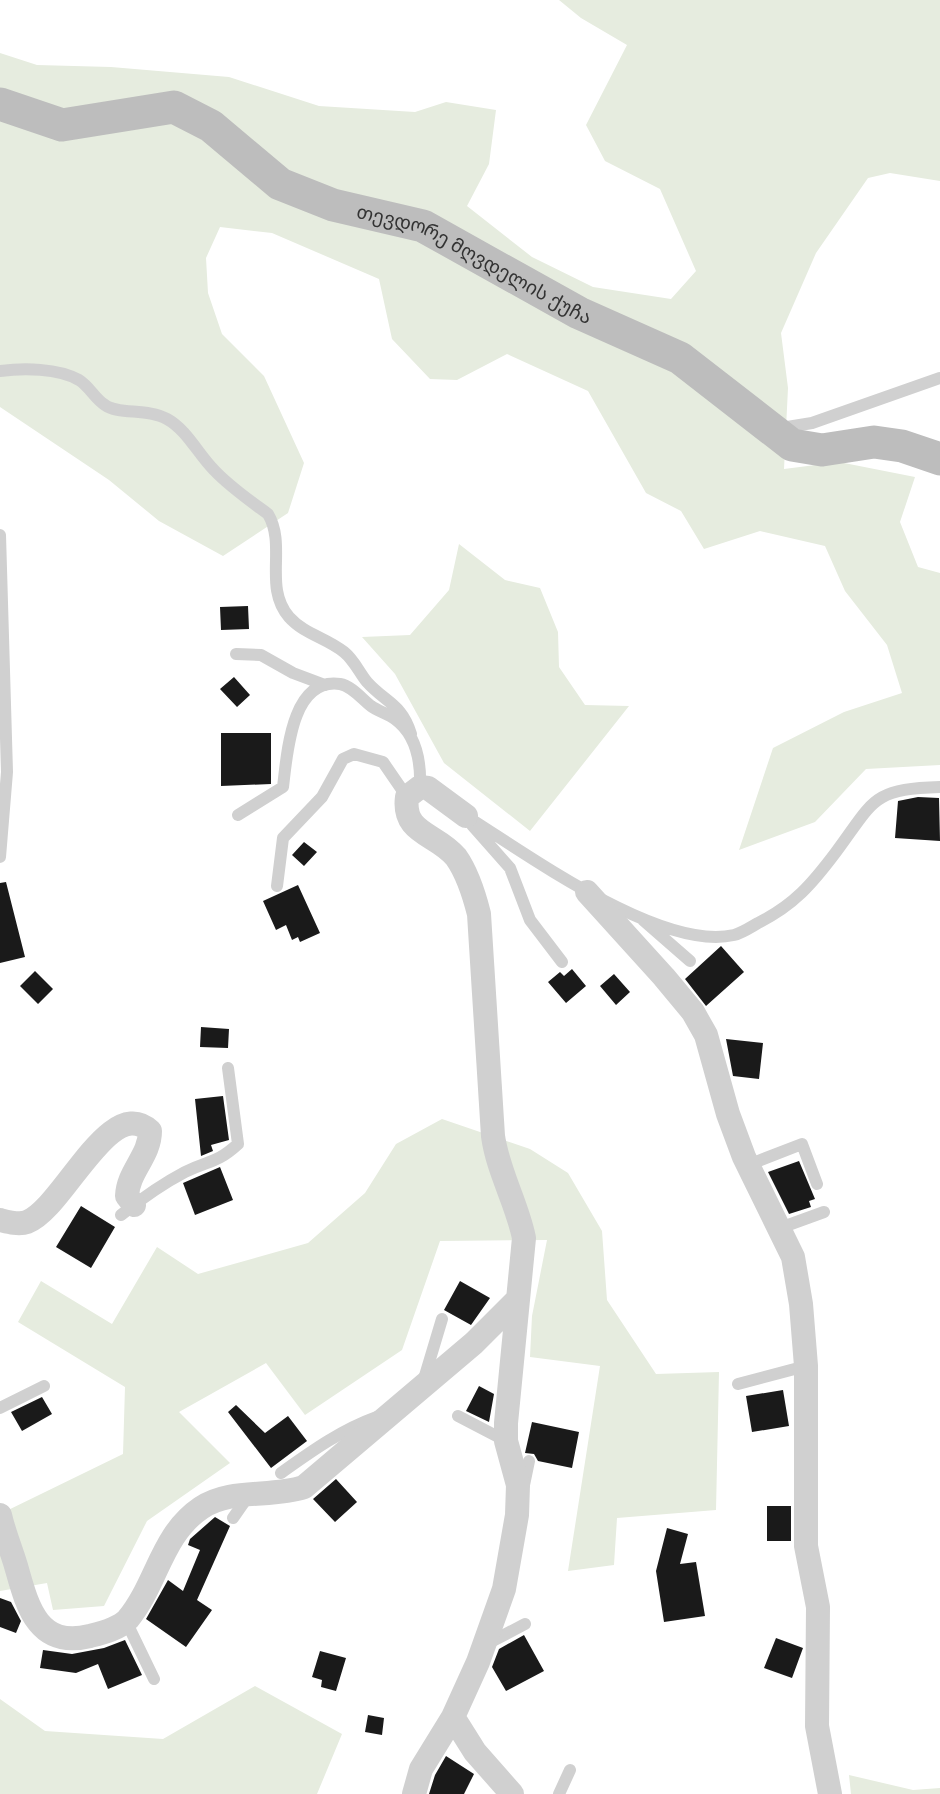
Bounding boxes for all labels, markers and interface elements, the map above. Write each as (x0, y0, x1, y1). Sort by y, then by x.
street label: თევდორე მღვდელის ქუჩა (354, 200, 595, 329)

